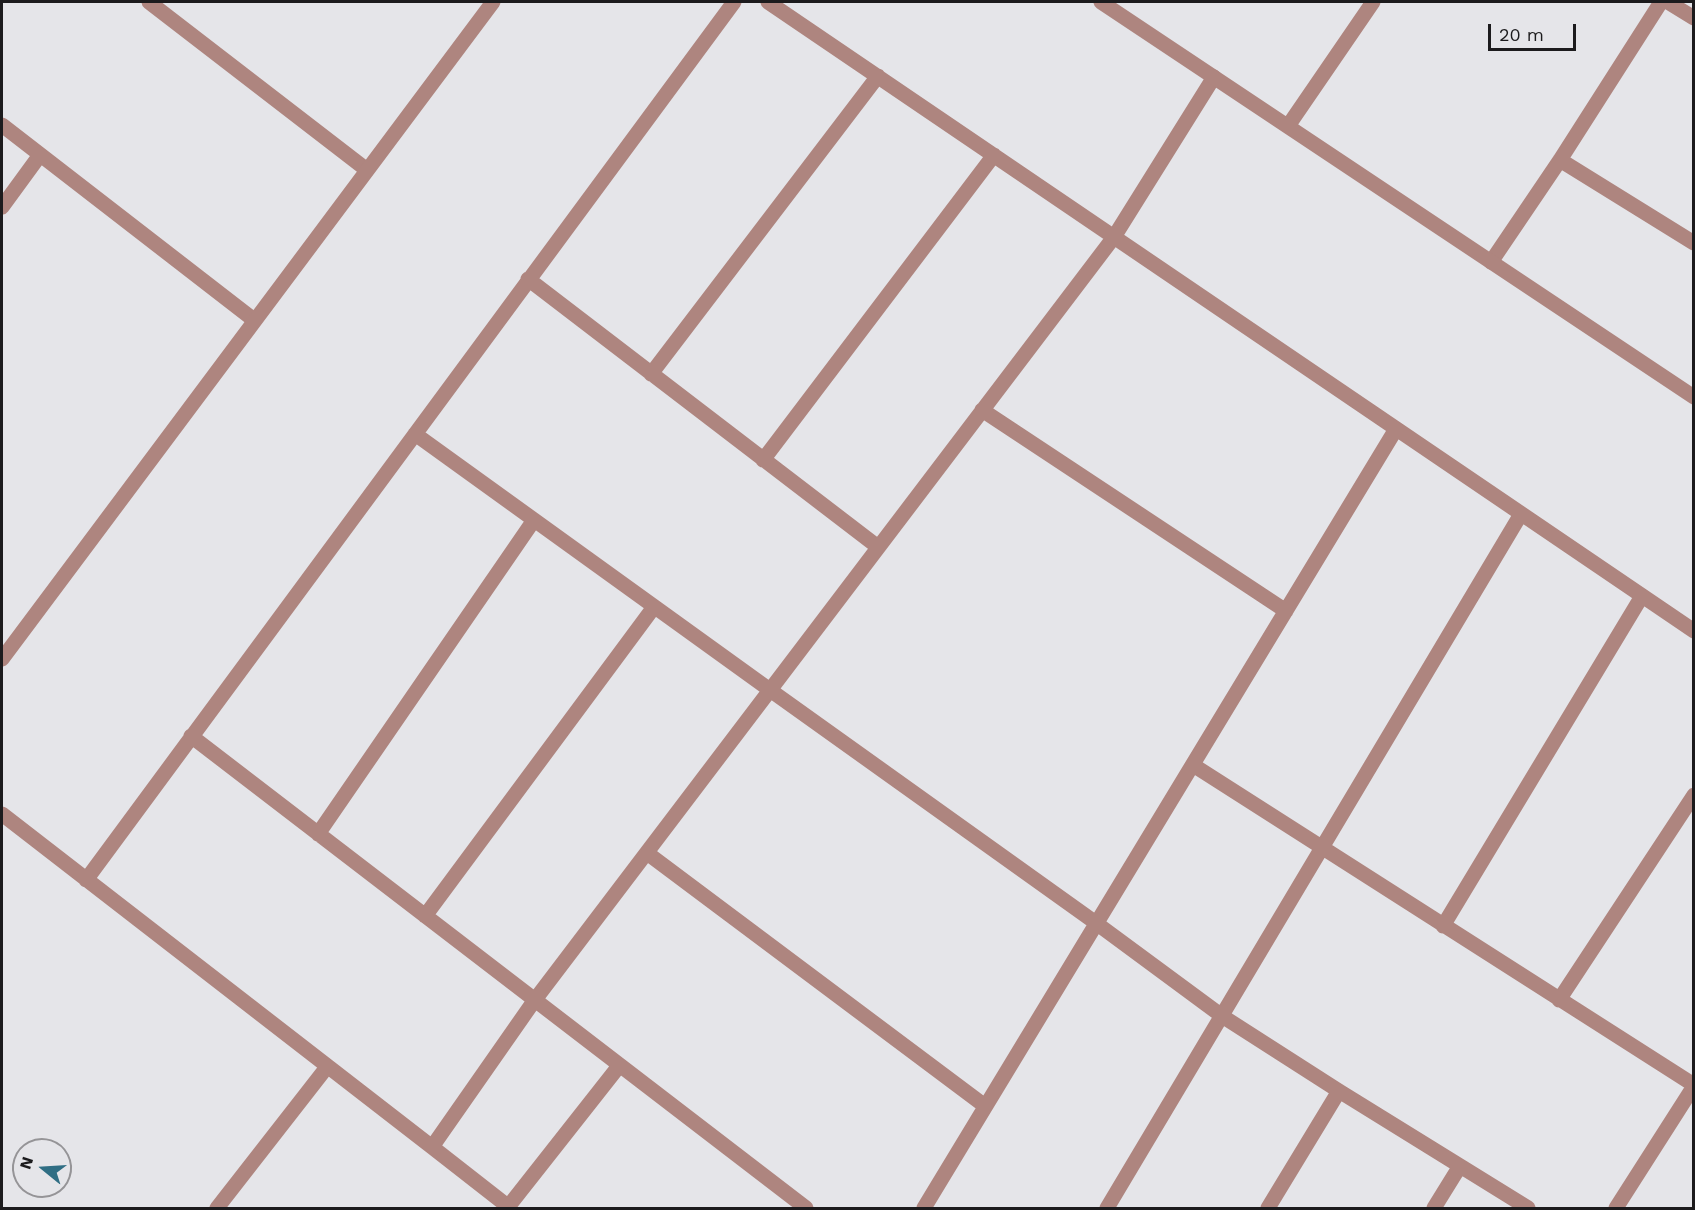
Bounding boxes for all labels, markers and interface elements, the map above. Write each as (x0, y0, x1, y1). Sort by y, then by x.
scale bar (1491, 12, 1580, 50)
text: 20 m (1499, 24, 1544, 45)
north arrow (12, 1138, 72, 1198)
text: N (15, 1154, 37, 1171)

